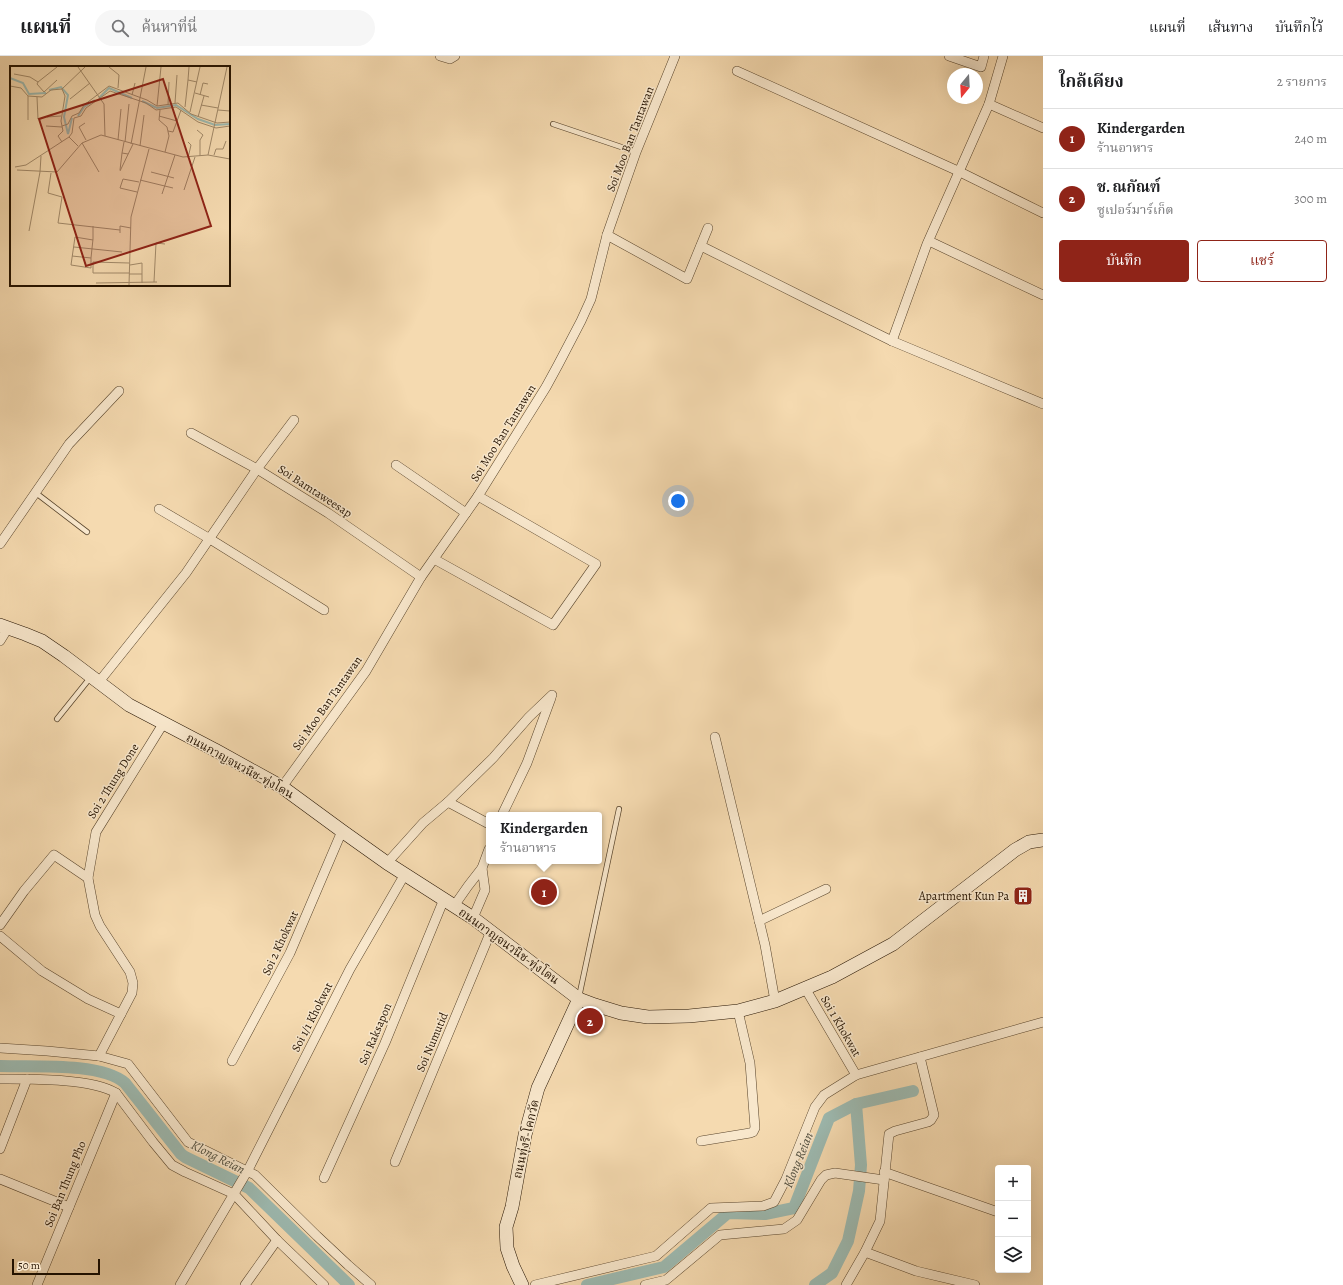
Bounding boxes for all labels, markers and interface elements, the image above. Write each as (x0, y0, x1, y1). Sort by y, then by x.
search box (95, 10, 375, 46)
text: แผนที่ (20, 14, 71, 40)
icon: search (109, 17, 131, 39)
text: ค้นหาที่นี่ (141, 17, 197, 37)
text: แผนที่ (1149, 18, 1186, 37)
text: เส้นทาง (1208, 18, 1253, 37)
text: บันทึกไว้ (1275, 18, 1323, 37)
inset map (10, 66, 230, 286)
north arrow (947, 68, 983, 104)
text: ใกล้เคียง (1059, 70, 1124, 93)
text: 2 รายการ (1277, 73, 1327, 90)
street label: Soi Moo Ban Tantawan (603, 84, 658, 194)
text: Kindergarden (1097, 118, 1185, 138)
text: 1 (1070, 130, 1074, 147)
text: 240 m (1295, 130, 1327, 147)
text: ร้านอาหาร (1097, 139, 1153, 156)
text: ช. ณกัณฑ์ (1097, 177, 1160, 197)
text: 2 (1069, 190, 1075, 207)
text: 300 m (1294, 190, 1327, 207)
text: ซูเปอร์มาร์เก็ต (1097, 201, 1174, 218)
button: บันทึก (1059, 240, 1189, 282)
button: แชร์ (1197, 240, 1327, 282)
street label: Soi Moo Ban Tantawan (467, 381, 540, 485)
street label: Soi Bamtaweesap (275, 461, 355, 521)
your location (668, 491, 688, 511)
street label: Soi Moo Ban Tantawan (288, 652, 366, 753)
street label: ถนนกาญจนวนิช-ทุ่งโดน (183, 729, 297, 802)
street label: Soi 2 Thung Done (84, 740, 142, 822)
popup (486, 812, 602, 864)
text: Kindergarden (500, 818, 588, 838)
text: ร้านอาหาร (500, 839, 556, 856)
pin: 1 (531, 877, 557, 907)
building icon: Apartment Kun Pa (1012, 885, 1034, 907)
place label: Apartment Kun Pa (918, 888, 1009, 904)
street label: ถนนกาญจนวนิช-ทุ่งโดน (455, 903, 563, 988)
street label: Soi 2 Khokwat (258, 908, 302, 978)
street label: Soi 1/1 Khokwat (288, 979, 336, 1055)
street label: Soi 1 Khokwat (817, 993, 865, 1059)
street label: Soi Raksapon (355, 1000, 395, 1067)
pin: 2 (577, 1006, 603, 1036)
street label: Soi Numutid (412, 1009, 452, 1074)
street label: ถนนทุ่งรี-โคกวัด (508, 1098, 543, 1180)
water label: Klong Reian (779, 1130, 817, 1190)
water label: Klong Reian (188, 1136, 248, 1178)
street label: Soi Ban Thung Pho (40, 1138, 90, 1230)
map controls (995, 1165, 1031, 1273)
button: + (995, 1165, 1031, 1201)
button: − (995, 1201, 1031, 1237)
button: layers (995, 1237, 1031, 1273)
scale bar (12, 1257, 100, 1276)
text: 50 m (18, 1258, 40, 1273)

